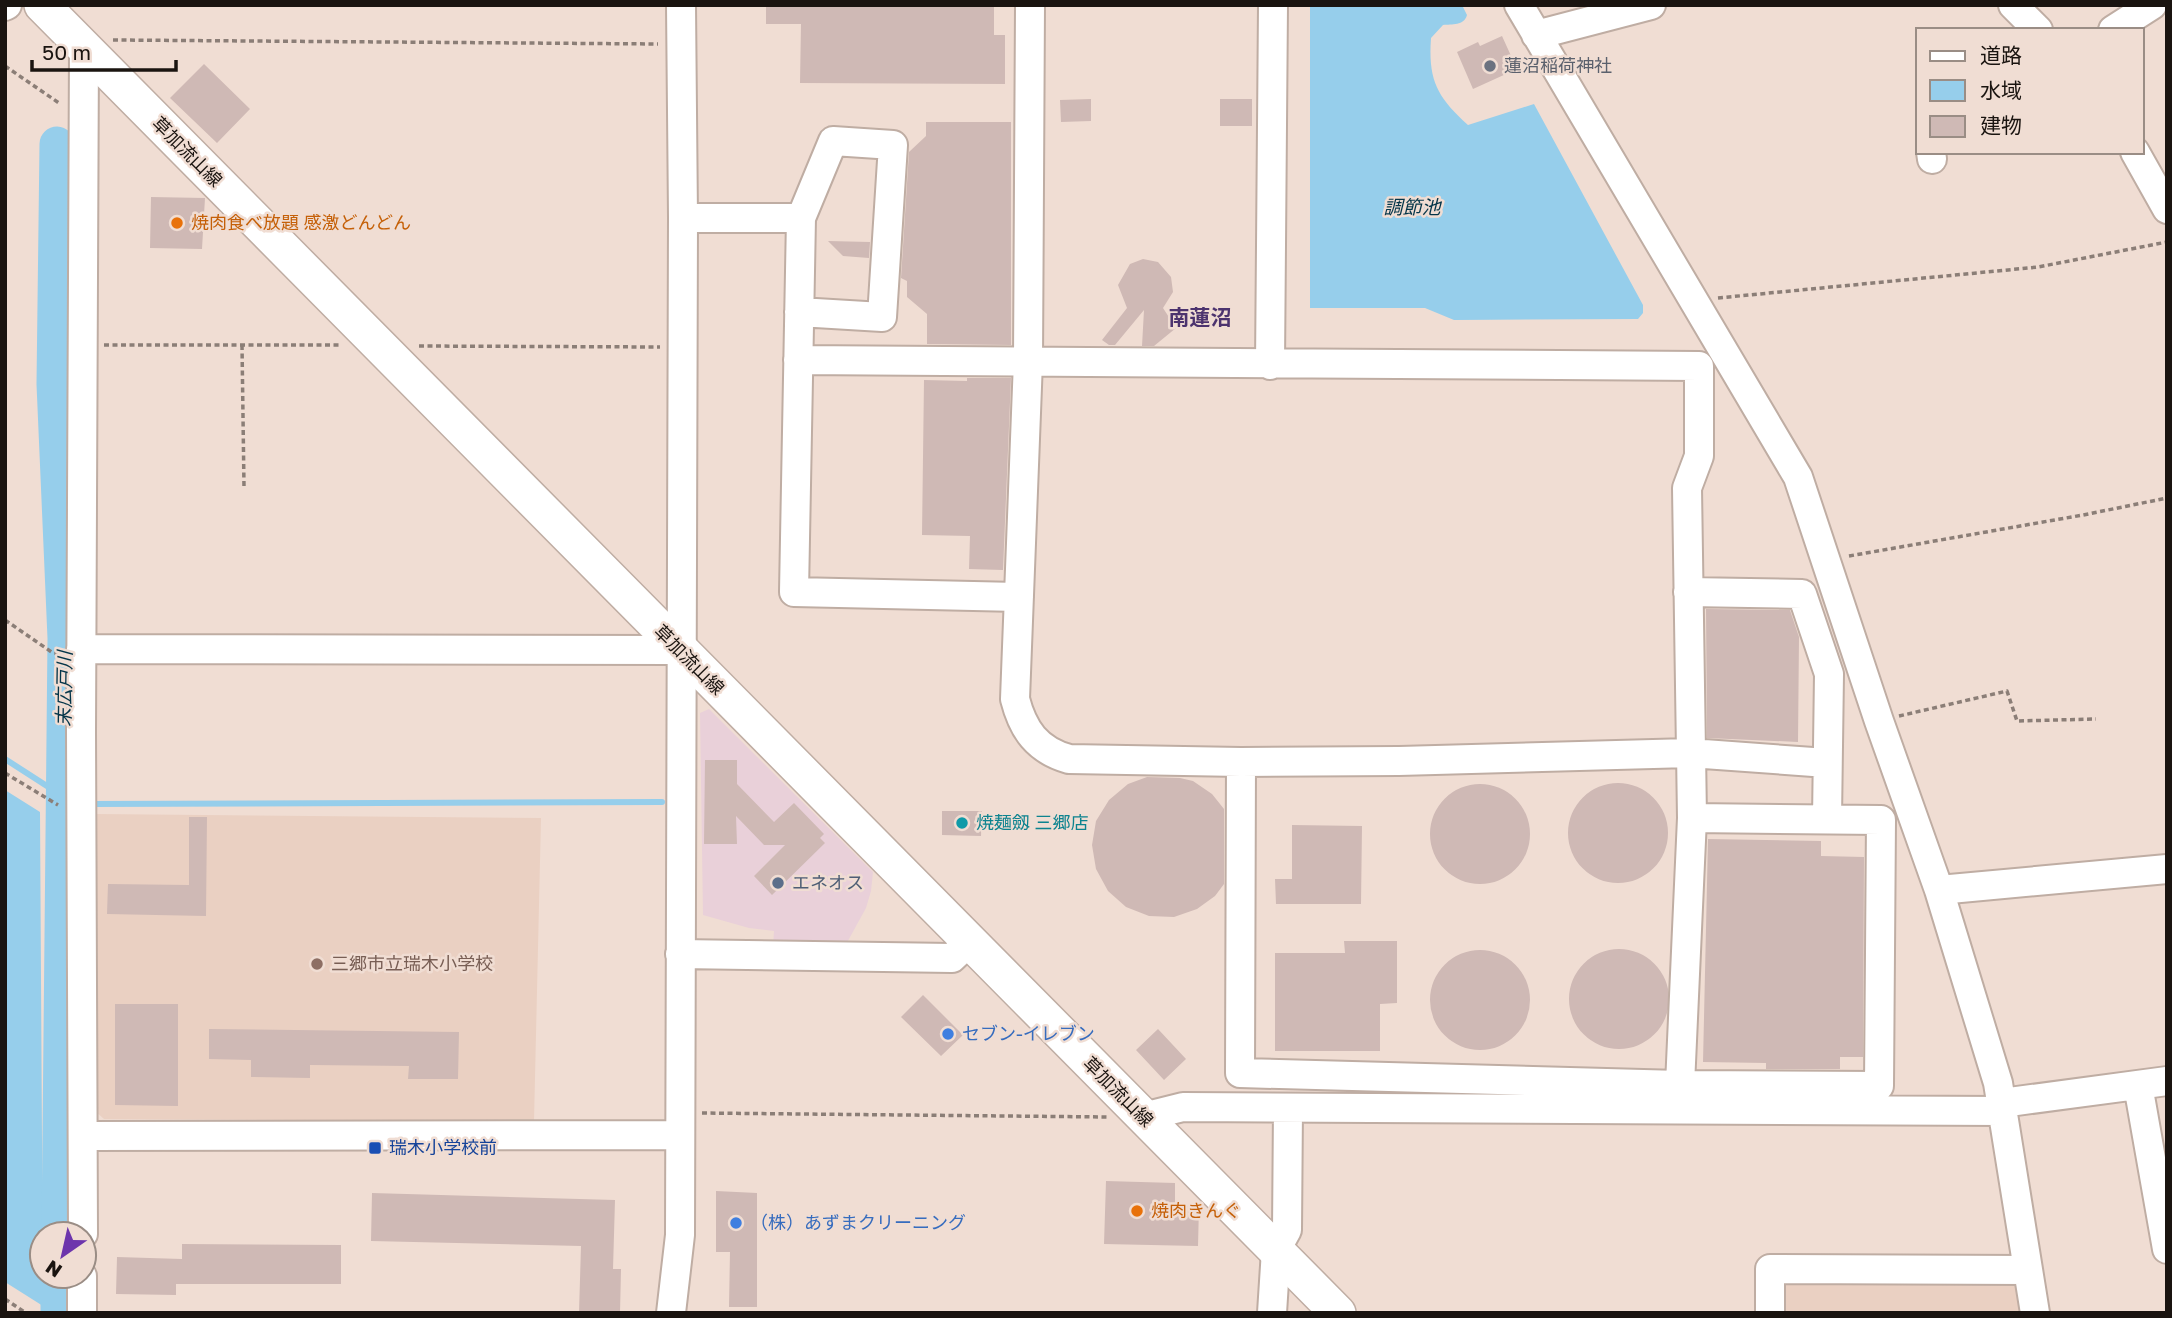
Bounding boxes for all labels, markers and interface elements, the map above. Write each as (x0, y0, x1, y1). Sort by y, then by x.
scale bar (32, 28, 175, 72)
legend (1916, 28, 2144, 154)
text: 50 m (42, 39, 91, 65)
text: 道路 (1980, 42, 2022, 68)
place label: 蓮沼稲荷神社 (1504, 54, 1612, 76)
marker: 蓮沼稲荷神社 (1482, 58, 1498, 74)
text: 水域 (1980, 77, 2022, 103)
street label: 草加流山線 (148, 112, 227, 191)
text: 建物 (1980, 112, 2022, 138)
water label: 調節池 (1383, 195, 1442, 218)
place label: 焼肉食べ放題 感激どんどん (191, 211, 411, 233)
marker: 焼肉食べ放題 感激どんどん (169, 215, 185, 231)
district label: 南蓮沼 (1169, 304, 1232, 330)
street label: 草加流山線 (650, 620, 729, 699)
water label: 末広戸川 (51, 649, 76, 727)
place label: 焼麺劔 三郷店 (976, 811, 1089, 833)
marker: 焼麺劔 三郷店 (954, 815, 970, 831)
place label: エネオス (792, 871, 864, 893)
marker: エネオス (770, 875, 786, 891)
place label: 三郷市立瑞木小学校 (331, 952, 493, 974)
marker: 三郷市立瑞木小学校 (309, 956, 325, 972)
place label: セブン-イレブン (962, 1022, 1095, 1044)
marker: セブン-イレブン (940, 1026, 956, 1042)
street label: 草加流山線 (1079, 1052, 1158, 1131)
place label: 瑞木小学校前 (389, 1136, 497, 1158)
marker: 瑞木小学校前 (367, 1140, 383, 1156)
place label: 焼肉きんぐ (1151, 1199, 1241, 1221)
marker: 焼肉きんぐ (1129, 1203, 1145, 1219)
place label: （株）あずまクリーニング (750, 1211, 966, 1233)
marker: （株）あずまクリーニング (728, 1215, 744, 1231)
north arrow (28, 1220, 98, 1290)
text: N (41, 1256, 66, 1283)

